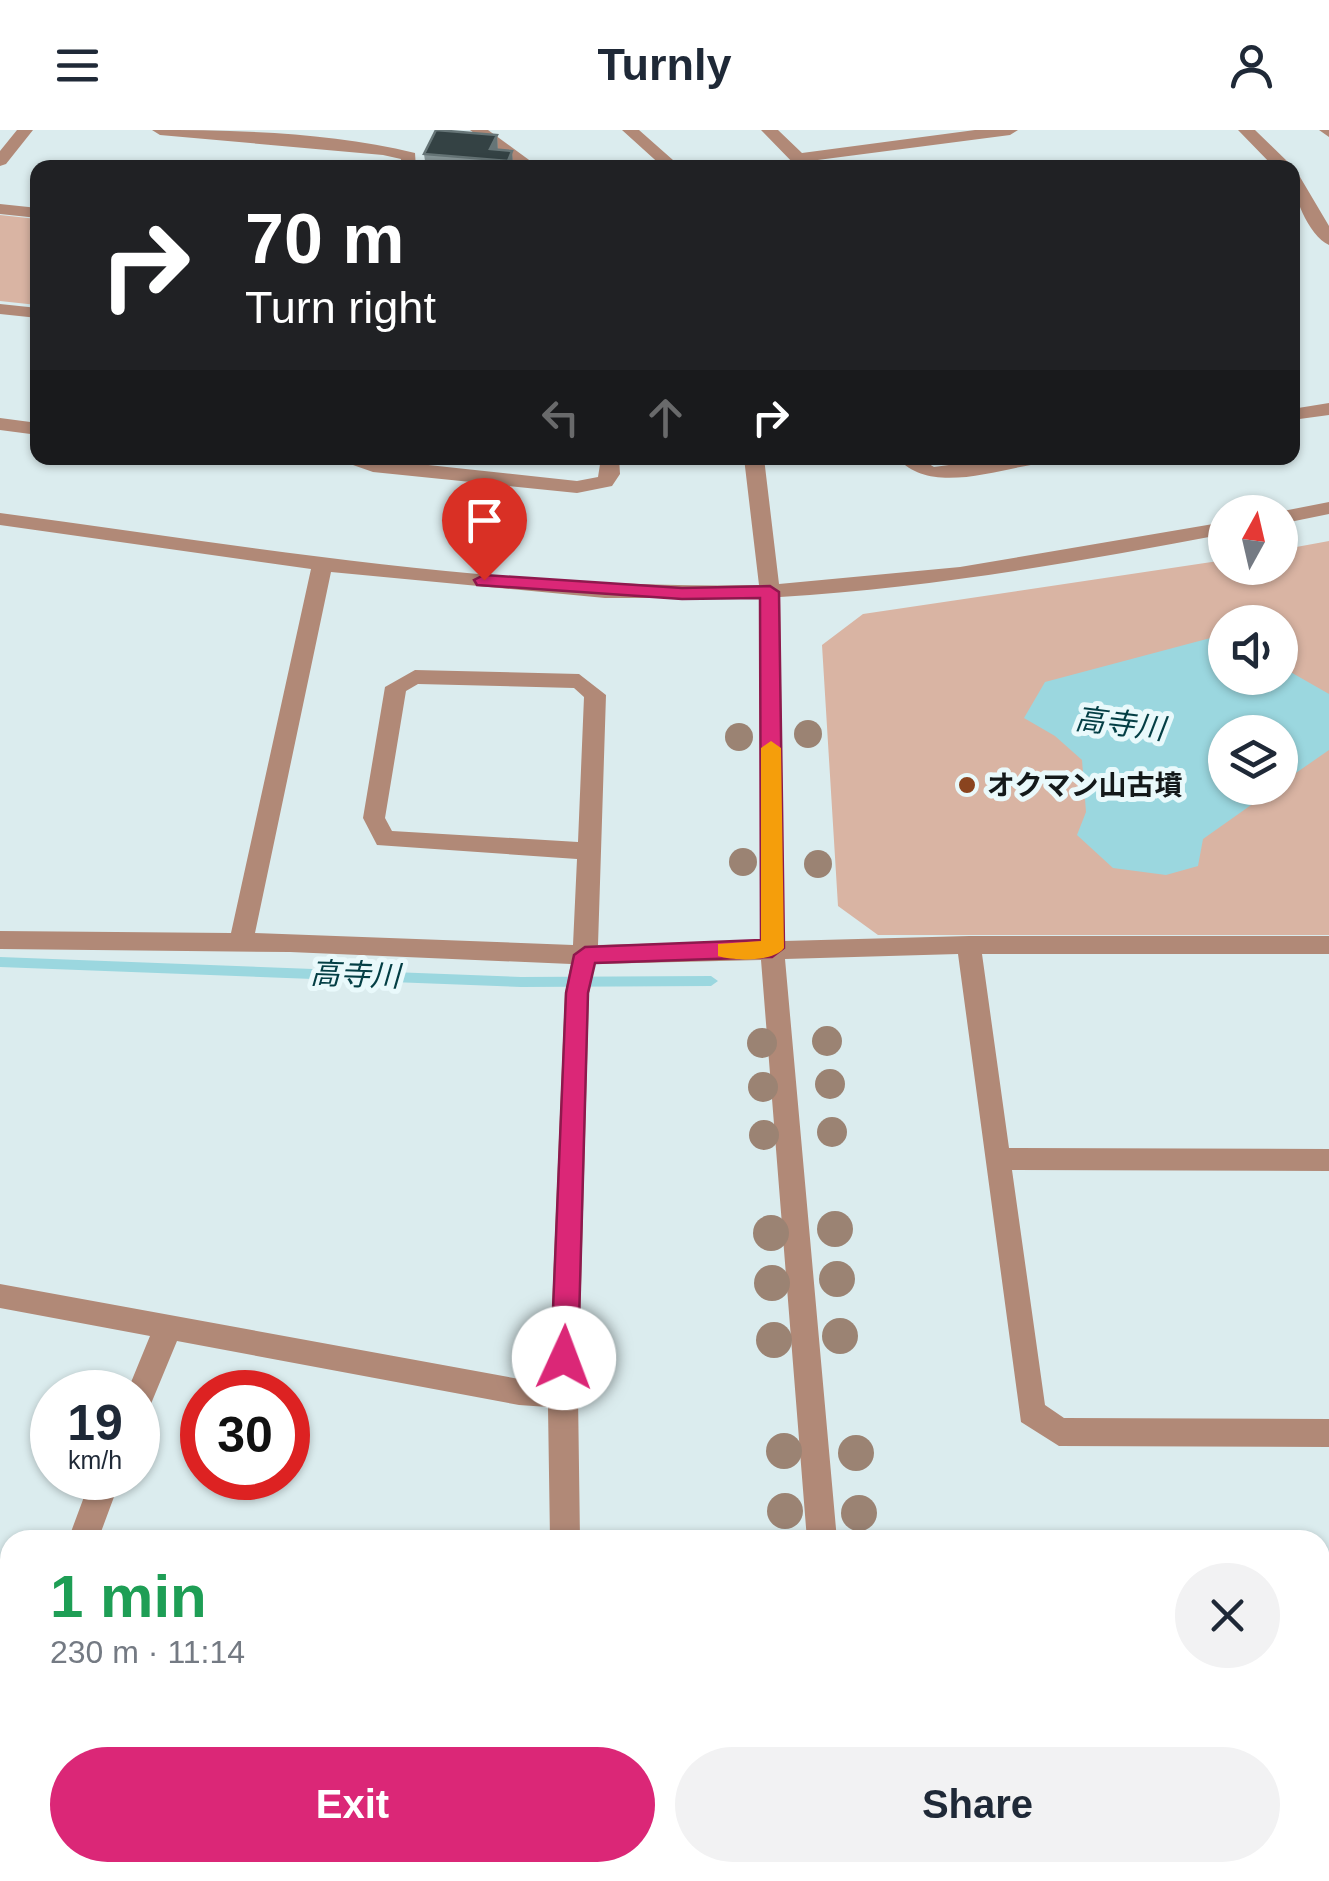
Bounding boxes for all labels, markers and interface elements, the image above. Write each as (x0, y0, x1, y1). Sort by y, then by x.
icon: menu (50, 38, 105, 93)
icon: person (1224, 38, 1279, 93)
text: Turnly (597, 39, 732, 90)
icon: right (80, 200, 210, 330)
text: 70 m (245, 200, 405, 278)
text: Turn right (245, 282, 436, 333)
icon: left (533, 390, 588, 445)
icon: ahead (638, 390, 693, 445)
icon: right (743, 390, 798, 445)
pin (442, 478, 527, 581)
icon: arrive (457, 493, 512, 548)
north arrow (1208, 495, 1298, 585)
map controls (1208, 495, 1298, 805)
button: sound (1208, 605, 1298, 695)
water label: 高寺川 (1073, 702, 1170, 746)
button: layers (1208, 715, 1298, 805)
place label: オクマン山古墳 (987, 770, 1182, 801)
marker: オクマン山古墳 (956, 774, 978, 796)
water label: 高寺川 (309, 956, 404, 993)
position arrow (512, 1306, 616, 1410)
speed limit sign: 30 (180, 1370, 310, 1500)
text: 19 (67, 1395, 123, 1451)
text: km/h (68, 1446, 122, 1474)
text: 1 min (50, 1563, 207, 1630)
button: close (1175, 1563, 1280, 1668)
text: 230 m · 11:14 (50, 1634, 245, 1670)
button: Exit (50, 1747, 655, 1862)
button: Share (675, 1747, 1280, 1862)

